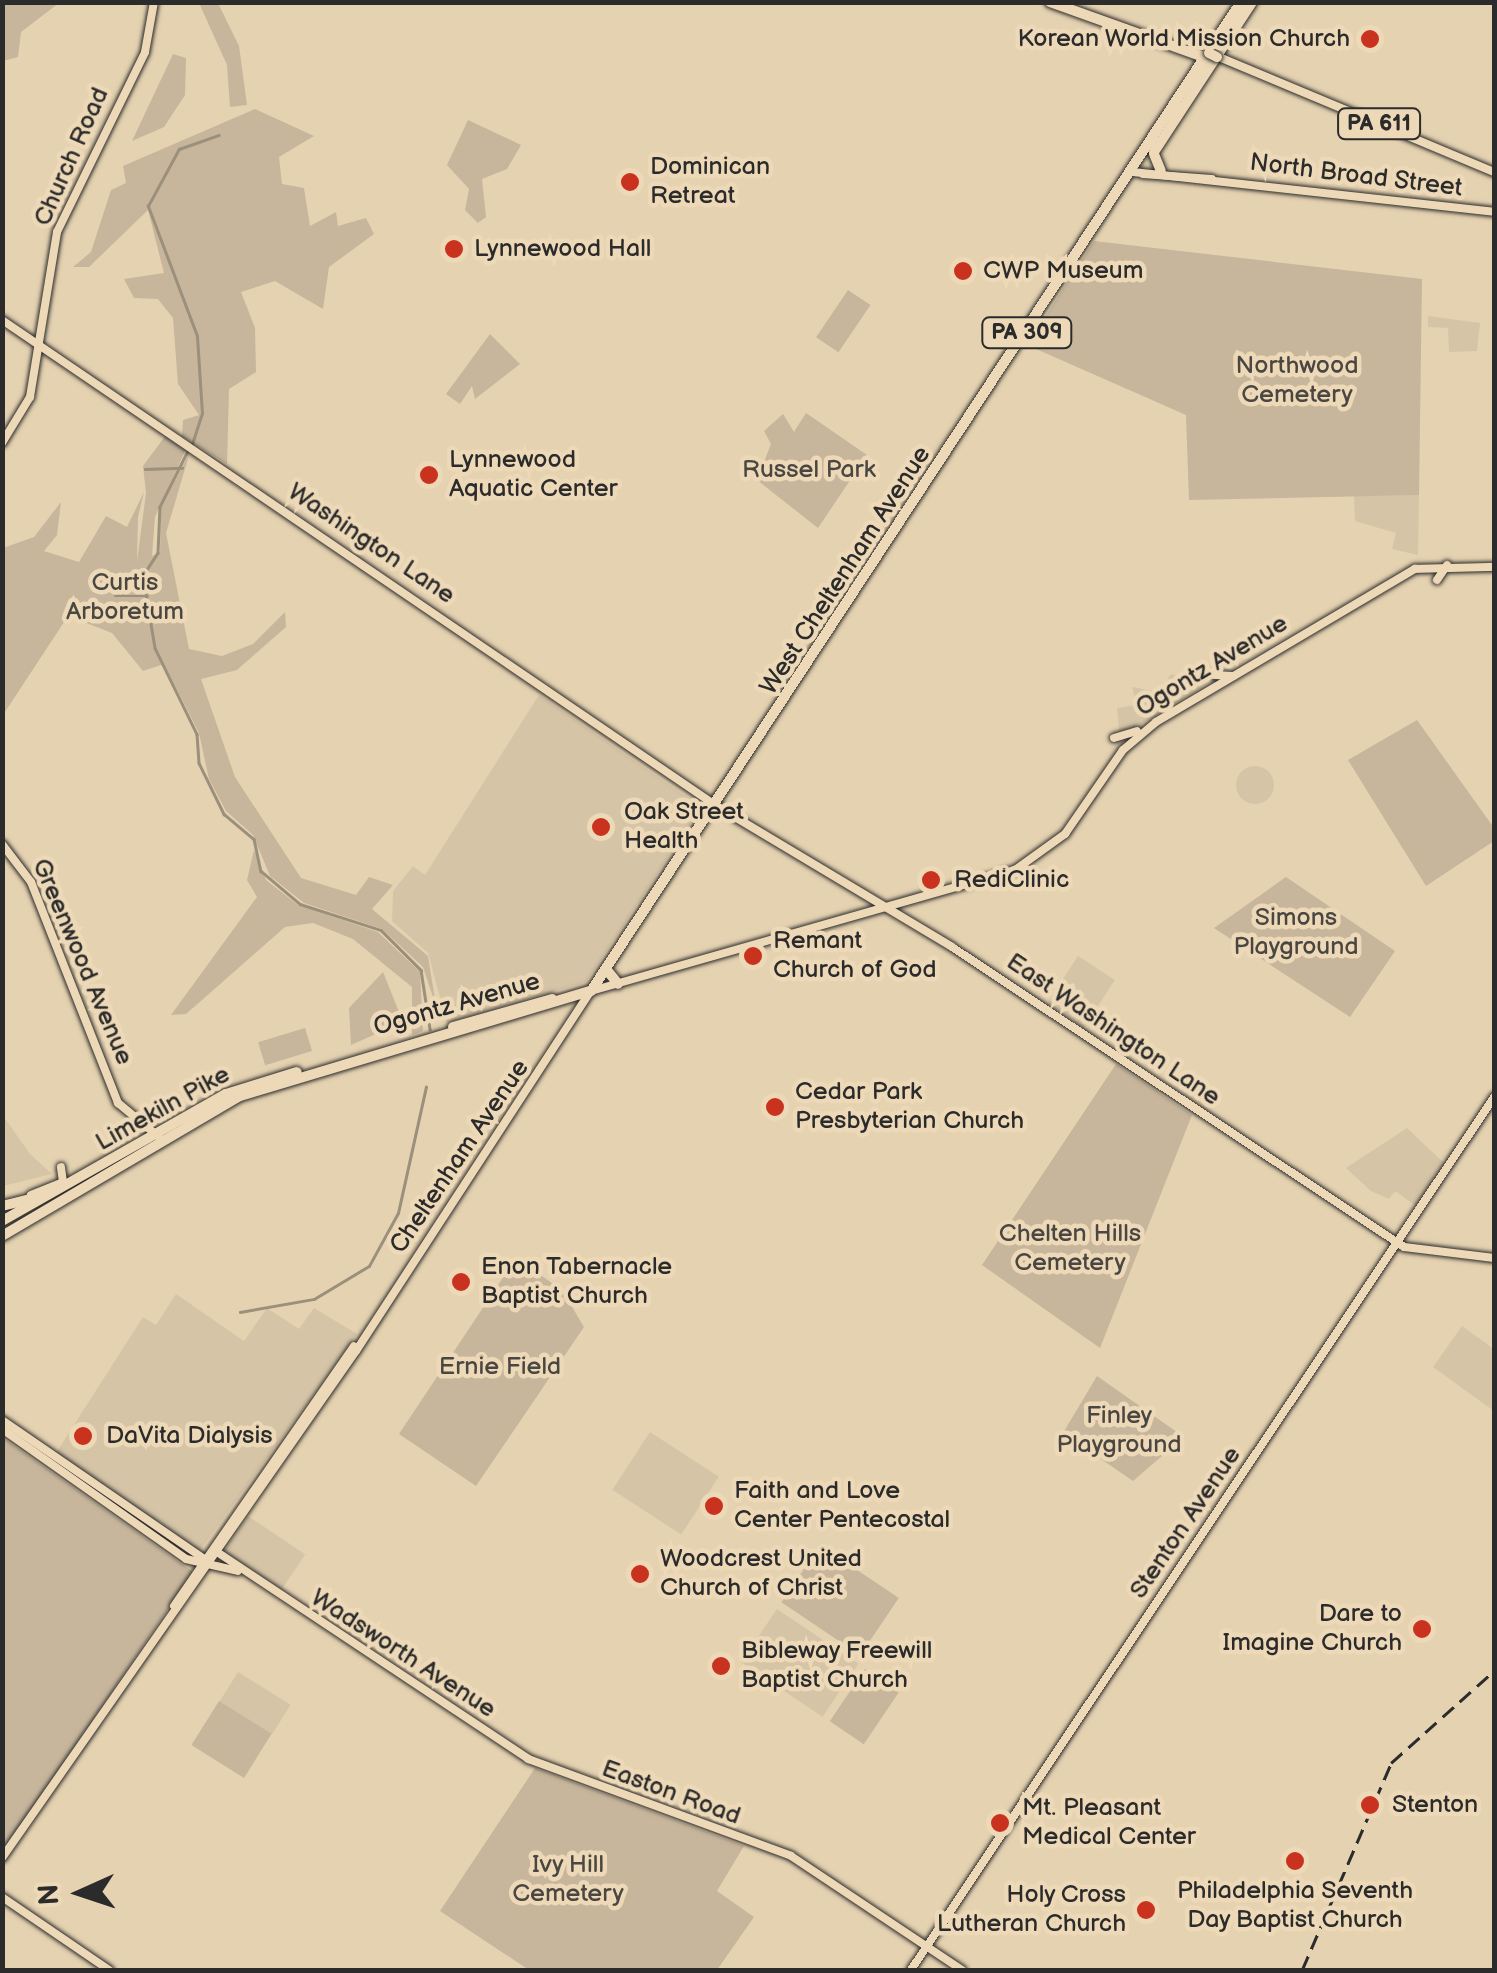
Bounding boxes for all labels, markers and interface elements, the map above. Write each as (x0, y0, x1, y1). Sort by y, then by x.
place label: Korean World Mission Church (1016, 24, 1350, 54)
marker: Korean World Mission Church (1359, 28, 1381, 50)
street label: Church Road (28, 83, 116, 231)
road number: PA 611 (1336, 107, 1422, 141)
street label: North Broad Street (1248, 148, 1464, 204)
place label: Dominican Retreat (650, 153, 770, 212)
marker: Dominican Retreat (619, 171, 641, 193)
place label: Lynnewood Hall (474, 234, 651, 264)
marker: Lynnewood Hall (443, 238, 465, 260)
place label: CWP Museum (983, 256, 1143, 286)
marker: CWP Museum (952, 260, 974, 282)
road number: PA 309 (980, 316, 1074, 350)
park label: Northwood Cemetery (1236, 352, 1358, 411)
street label: West Cheltenham Avenue (754, 441, 938, 701)
place label: Lynnewood Aquatic Center (449, 446, 617, 505)
park label: Russel Park (742, 455, 876, 485)
marker: Lynnewood Aquatic Center (418, 464, 440, 486)
street label: Washington Lane (282, 477, 460, 611)
park label: Curtis Arboretum (66, 569, 184, 628)
street label: Ogontz Avenue (1131, 609, 1293, 723)
place label: Oak Street Health (624, 798, 744, 857)
marker: Oak Street Health (588, 814, 614, 840)
street label: Greenwood Avenue (25, 855, 139, 1069)
place label: RediClinic (954, 865, 1069, 895)
marker: RediClinic (918, 867, 944, 893)
park label: Simons Playground (1233, 904, 1359, 963)
place label: Remant Church of God (773, 927, 937, 986)
marker: Remant Church of God (742, 945, 764, 967)
street label: East Washington Lane (1000, 947, 1226, 1113)
street label: Ogontz Avenue (370, 967, 544, 1043)
street label: Cheltenham Avenue (384, 1054, 536, 1260)
street label: Limekiln Pike (91, 1060, 235, 1158)
place label: Cedar Park Presbyterian Church (795, 1078, 1024, 1137)
marker: Cedar Park Presbyterian Church (764, 1096, 786, 1118)
park label: Chelten Hills Cemetery (999, 1220, 1141, 1279)
place label: Enon Tabernacle Baptist Church (481, 1253, 673, 1312)
marker: Enon Tabernacle Baptist Church (450, 1271, 472, 1293)
park label: Ernie Field (439, 1352, 561, 1382)
park label: Finley Playground (1056, 1402, 1182, 1461)
place label: DaVita Dialysis (106, 1421, 273, 1451)
marker: DaVita Dialysis (70, 1423, 96, 1449)
street label: Stenton Avenue (1124, 1441, 1248, 1605)
place label: Faith and Love Center Pentecostal (734, 1477, 950, 1536)
marker: Faith and Love Center Pentecostal (703, 1495, 725, 1517)
place label: Woodcrest United Church of Christ (660, 1545, 862, 1604)
marker: Woodcrest United Church of Christ (629, 1563, 651, 1585)
street label: Wadsworth Avenue (305, 1583, 501, 1725)
place label: Dare to Imagine Church (1222, 1600, 1402, 1659)
marker: Dare to Imagine Church (1411, 1618, 1433, 1640)
place label: Bibleway Freewill Baptist Church (741, 1637, 934, 1696)
marker: Bibleway Freewill Baptist Church (710, 1655, 732, 1677)
street label: Easton Road (598, 1754, 744, 1832)
place label: Stenton (1392, 1790, 1478, 1820)
marker: Stenton (1357, 1792, 1383, 1818)
place label: Mt. Pleasant Medical Center (1022, 1794, 1196, 1853)
marker: Mt. Pleasant Medical Center (987, 1810, 1013, 1836)
north arrow (30, 1843, 130, 1943)
marker: Philadelphia Seventh Day Baptist Church (1284, 1850, 1306, 1872)
park label: Ivy Hill Cemetery (512, 1851, 624, 1910)
place label: Philadelphia Seventh Day Baptist Church (1177, 1877, 1413, 1936)
place label: Holy Cross Lutheran Church (937, 1881, 1126, 1940)
text: N (33, 1883, 67, 1906)
marker: Holy Cross Lutheran Church (1135, 1899, 1157, 1921)

